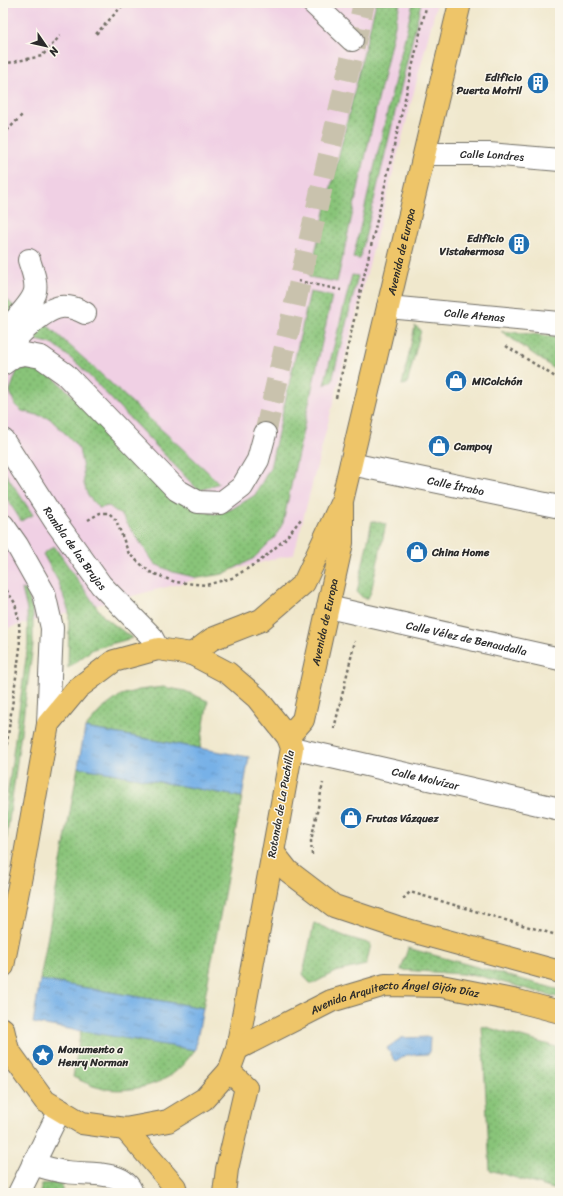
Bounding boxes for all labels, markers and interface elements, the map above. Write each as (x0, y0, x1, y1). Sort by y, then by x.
north arrow (26, 26, 66, 66)
text: N (44, 42, 64, 60)
place label: Edificio Puerta Motril (456, 68, 523, 100)
building icon: Edificio Puerta Motril (525, 70, 551, 96)
street label: Calle Londres (460, 144, 525, 166)
street label: Avenida de Europa (381, 206, 421, 298)
place label: Edificio Vistahermosa (439, 229, 505, 261)
building icon: Edificio Vistahermosa (506, 231, 532, 257)
street label: Calle Atenas (444, 303, 507, 327)
shop icon: MiColchón (443, 368, 469, 394)
place label: MiColchón (471, 372, 522, 391)
shop icon: Campoy (426, 433, 452, 459)
place label: Campoy (453, 437, 492, 456)
street label: Calle Ítrabo (426, 470, 486, 501)
street label: Rambla de las Brujas (38, 503, 111, 595)
shop icon: China Home (404, 539, 430, 565)
place label: China Home (431, 543, 490, 562)
street label: Avenida de Europa (306, 576, 344, 668)
street label: Calle Vélez de Benaudalla (404, 615, 529, 661)
street label: Rotonda de La Puchilla (262, 748, 300, 859)
street label: Calle Molvízar (390, 762, 462, 795)
shop icon: Frutas Vázquez (338, 805, 364, 831)
place label: Frutas Vázquez (365, 809, 440, 828)
street label: Avenida Arquitecto Ángel Gijón Díaz (306, 975, 482, 1020)
place label: Monumento a Henry Norman (57, 1040, 128, 1072)
place icon: Monumento a Henry Norman (30, 1042, 56, 1068)

